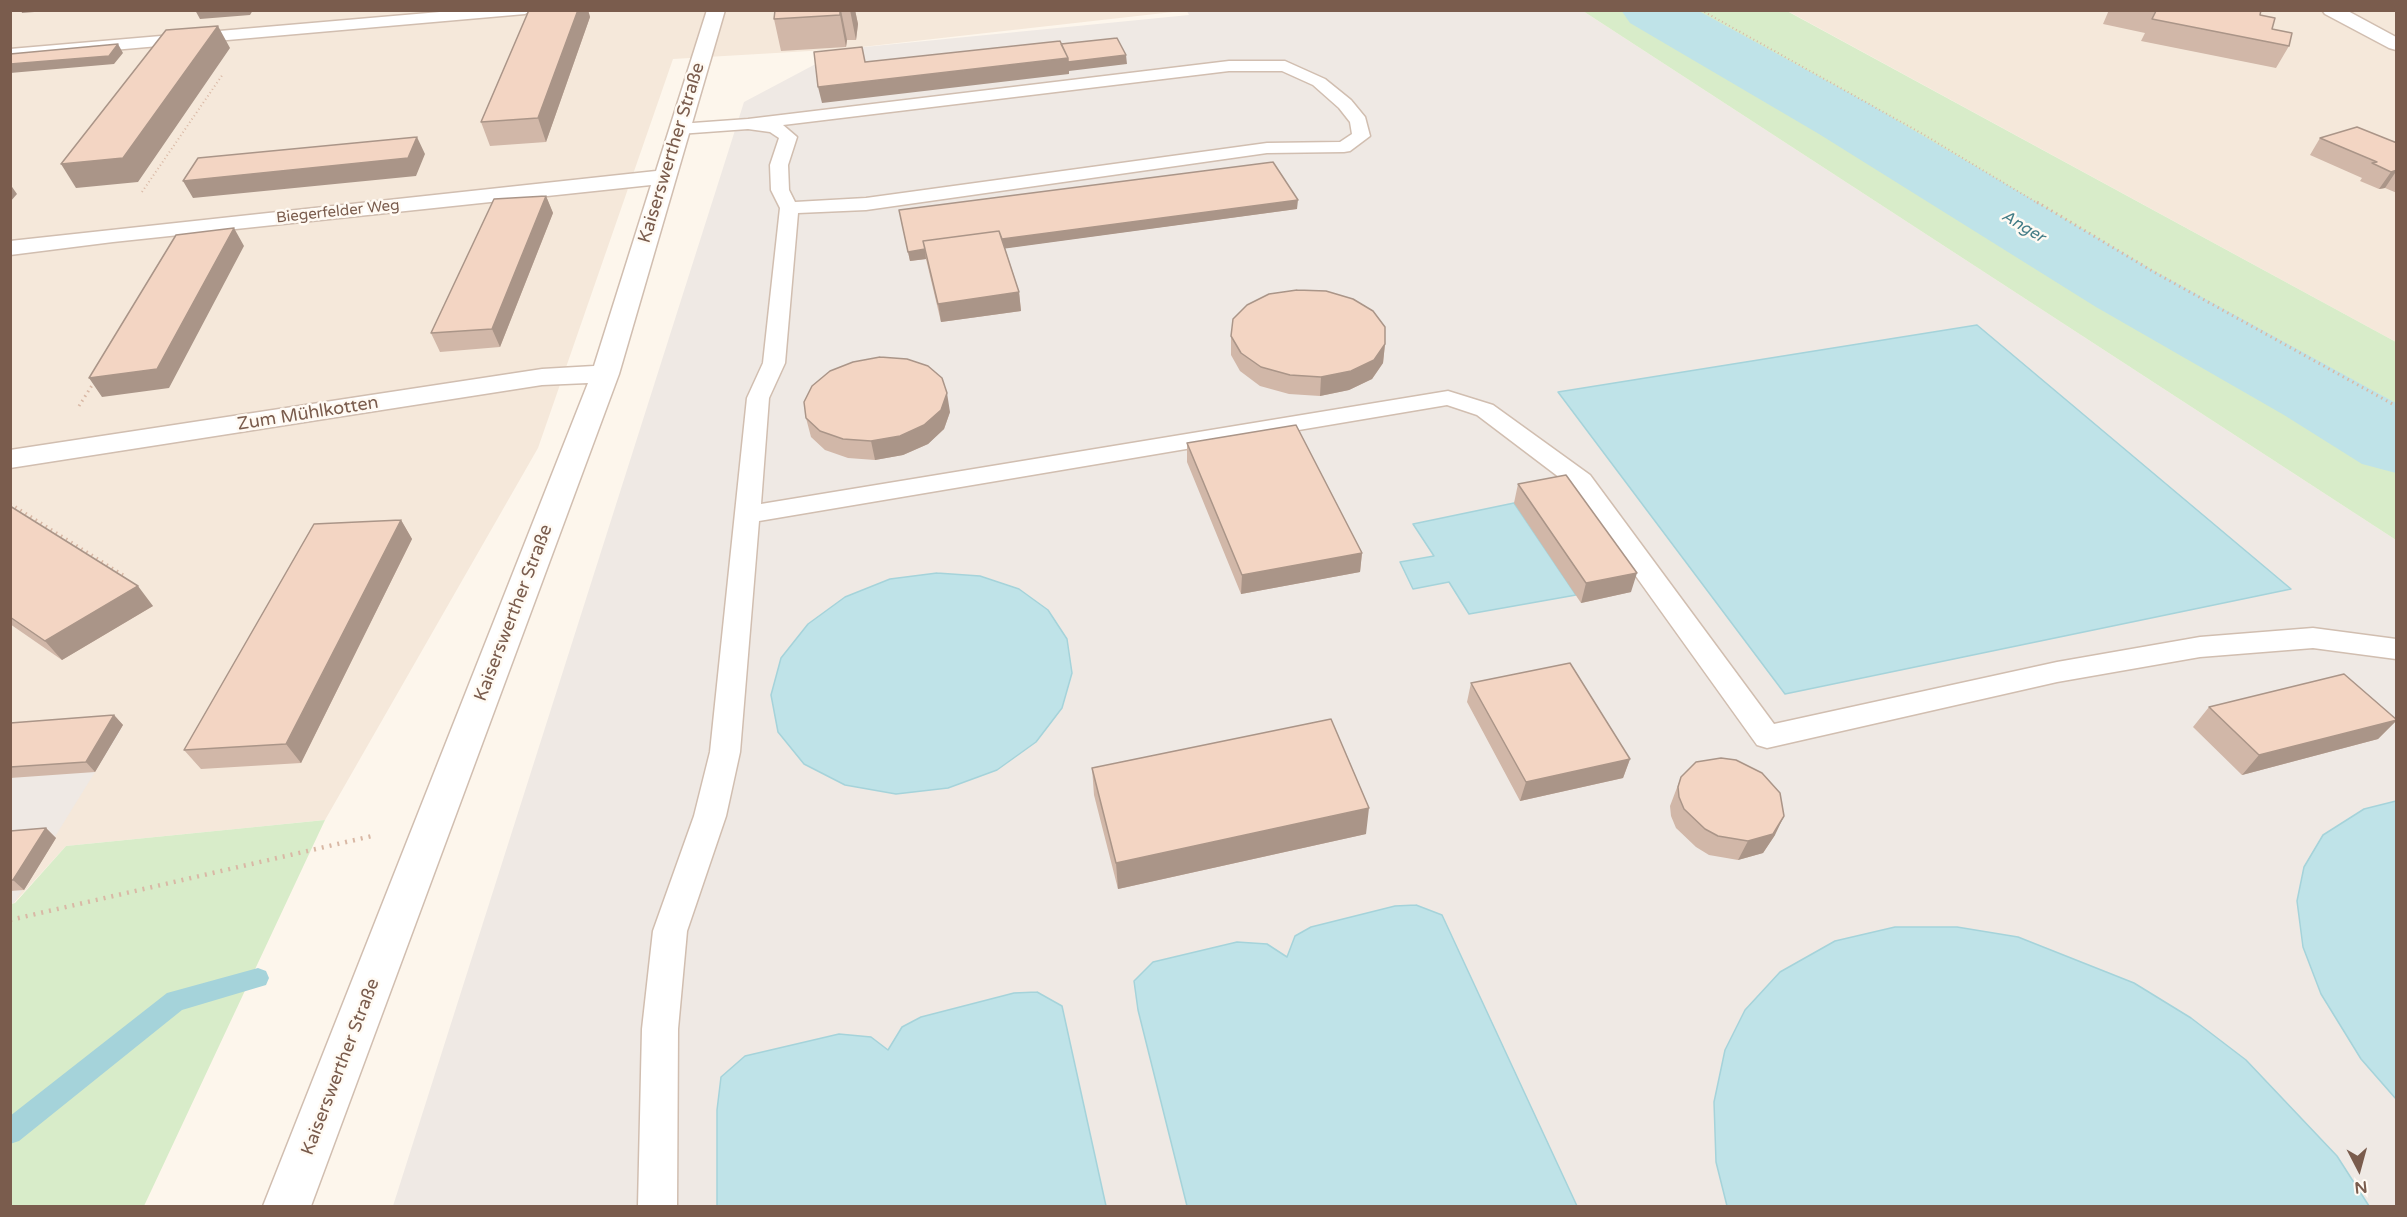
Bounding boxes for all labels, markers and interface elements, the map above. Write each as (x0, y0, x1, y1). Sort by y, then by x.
street label: Kaiserswerther Straße (634, 60, 710, 246)
street label: Biegerfelder Weg (276, 197, 400, 227)
water label: Anger (1998, 207, 2048, 247)
street label: Zum Mühlkotten (236, 392, 380, 436)
street label: Kaiserswerther Straße (470, 522, 558, 704)
street label: Kaiserswerther Straße (297, 976, 385, 1158)
north arrow (2329, 1139, 2389, 1199)
text: N (2353, 1176, 2368, 1198)

